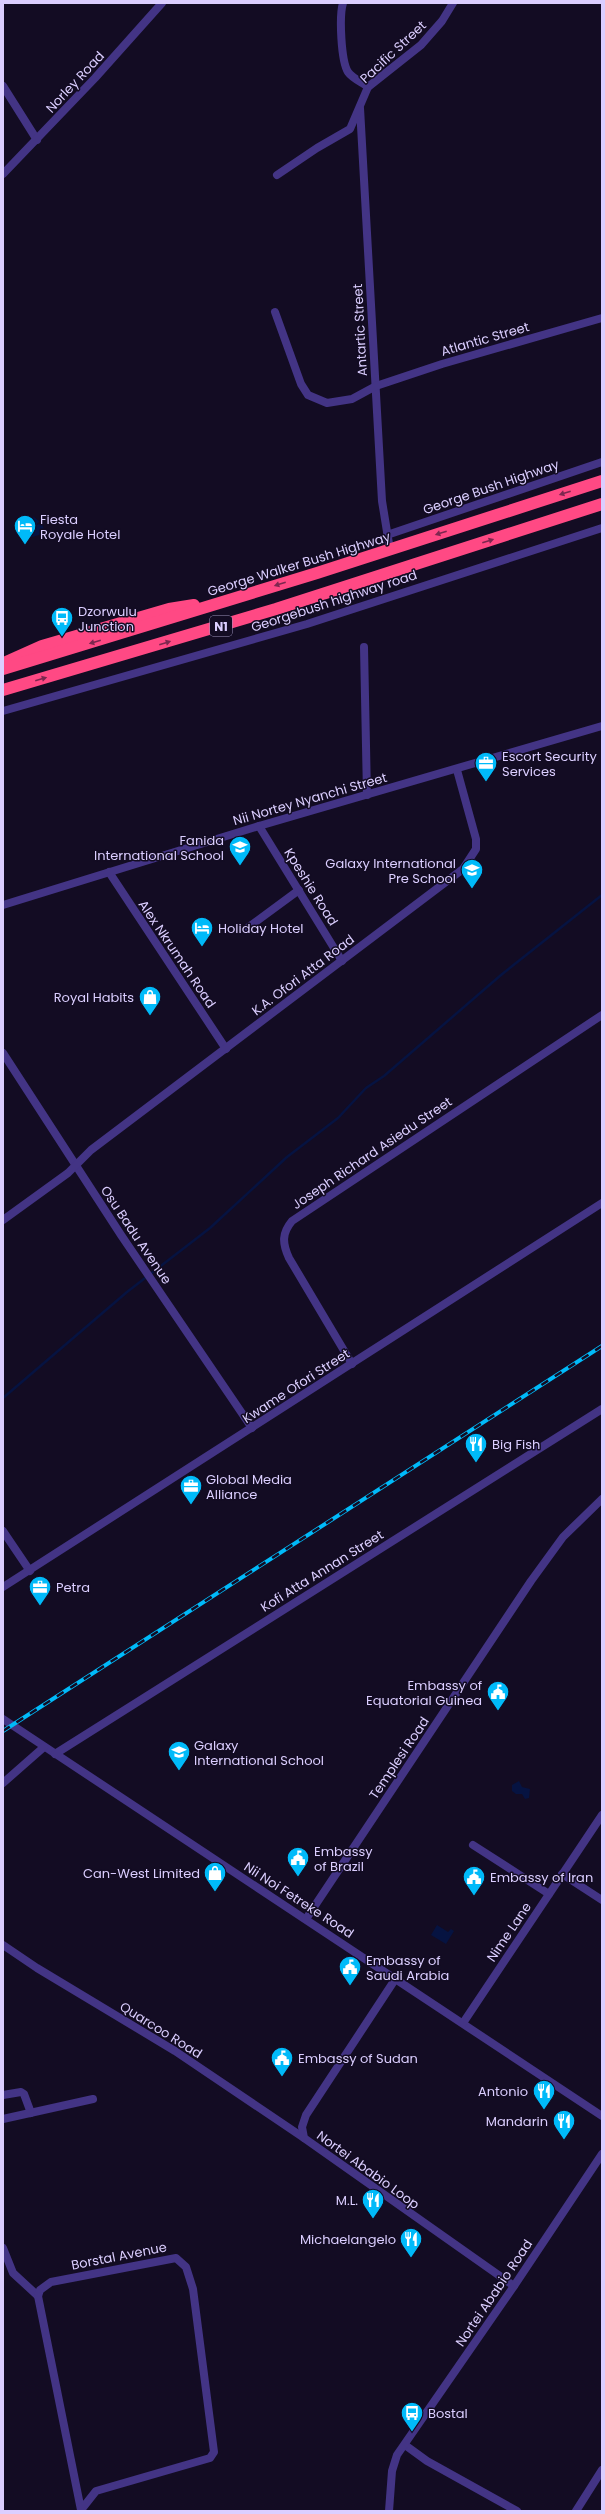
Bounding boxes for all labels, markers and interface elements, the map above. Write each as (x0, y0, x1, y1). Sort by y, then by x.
street label: Pacific Street (356, 16, 431, 88)
street label: Norley Road (41, 47, 109, 117)
street label: Antartic Street (348, 283, 372, 377)
street label: Atlantic Street (439, 317, 532, 361)
street label: George Bush Highway (420, 455, 562, 519)
one-way arrow (559, 490, 571, 496)
place label: Fiesta Royale Hotel (40, 510, 120, 544)
hotel icon: Fiesta Royale Hotel (12, 513, 38, 546)
street label: George Walker Bush Highway (205, 527, 393, 601)
one-way arrow (435, 530, 447, 536)
one-way arrow (482, 538, 494, 544)
street label: Georgebush highway road (249, 565, 419, 637)
one-way arrow (273, 582, 285, 588)
place label: Dzorwulu Junction (78, 602, 137, 636)
bus stop icon: Dzorwulu Junction (49, 605, 75, 638)
road number: N1 (210, 616, 232, 636)
one-way arrow (88, 639, 100, 645)
one-way arrow (160, 640, 172, 646)
one-way arrow (35, 676, 47, 682)
place label: Escort Security Services (502, 747, 597, 781)
office icon: Escort Security Services (473, 750, 499, 783)
street label: Nii Nortey Nyanchi Street (231, 768, 389, 830)
place label: Fanida International School (94, 831, 224, 865)
school or university icon: Fanida International School (227, 834, 253, 867)
street label: Kpeshie Road (280, 845, 342, 929)
place label: Galaxy International Pre School (325, 854, 456, 888)
school or university icon: Galaxy International Pre School (459, 857, 485, 890)
street label: Alex Nkrumah Road (134, 896, 220, 1012)
hotel icon: Holiday Hotel (189, 915, 215, 948)
place label: Holiday Hotel (218, 919, 303, 938)
street label: K.A. Ofori Atta Road (248, 930, 358, 1020)
shop icon: Royal Habits (137, 984, 163, 1017)
place label: Royal Habits (54, 988, 134, 1007)
street label: Joseph Richard Asiedu Street (288, 1092, 456, 1214)
street label: Osu Badu Avenue (96, 1182, 176, 1288)
street label: Kwame Ofori Street (239, 1344, 354, 1428)
restaurant icon: Big Fish (463, 1431, 489, 1464)
place label: Big Fish (492, 1435, 540, 1454)
place label: Global Media Alliance (206, 1470, 292, 1504)
office icon: Global Media Alliance (178, 1473, 204, 1506)
street label: Kofi Atta Annan Street (257, 1525, 387, 1617)
office icon: Petra (27, 1574, 53, 1607)
place label: Petra (56, 1578, 90, 1597)
place label: Embassy of Equatorial Guinea (366, 1676, 482, 1710)
public building icon: Embassy of Equatorial Guinea (485, 1679, 511, 1712)
street label: Templesi Road (364, 1713, 434, 1803)
place label: Galaxy International School (194, 1736, 324, 1770)
school or university icon: Galaxy International School (166, 1739, 192, 1772)
place label: Embassy of Brazil (314, 1842, 373, 1876)
public building icon: Embassy of Brazil (285, 1845, 311, 1878)
street label: Nii Noi Fetreke Road (240, 1857, 358, 1943)
shop icon: Can-West Limited (202, 1860, 228, 1893)
place label: Can-West Limited (83, 1864, 200, 1883)
public building icon: Embassy of Iran (461, 1864, 487, 1897)
place label: Embassy of Iran (490, 1868, 593, 1887)
street label: Nime Lane (482, 1898, 536, 1966)
place label: Embassy of Saudi Arabia (366, 1951, 449, 1985)
public building icon: Embassy of Saudi Arabia (337, 1954, 363, 1987)
street label: Quarcoo Road (116, 1997, 206, 2063)
public building icon: Embassy of Sudan (269, 2045, 295, 2078)
place label: Embassy of Sudan (298, 2049, 418, 2068)
restaurant icon: Antonio (531, 2078, 557, 2111)
place label: Antonio (478, 2082, 528, 2101)
restaurant icon: Mandarin (551, 2108, 577, 2141)
place label: Mandarin (486, 2112, 548, 2131)
street label: Nortei Ababio Loop (313, 2126, 423, 2214)
restaurant icon: M.L. (360, 2187, 386, 2220)
place label: M.L. (336, 2191, 358, 2210)
restaurant icon: Michaelangelo (398, 2226, 424, 2259)
place label: Michaelangelo (300, 2230, 396, 2249)
street label: Nortei Ababio Road (451, 2236, 537, 2350)
street label: Borstal Avenue (70, 2237, 168, 2275)
bus stop icon: Bostal (399, 2400, 425, 2433)
place label: Bostal (428, 2404, 468, 2423)

